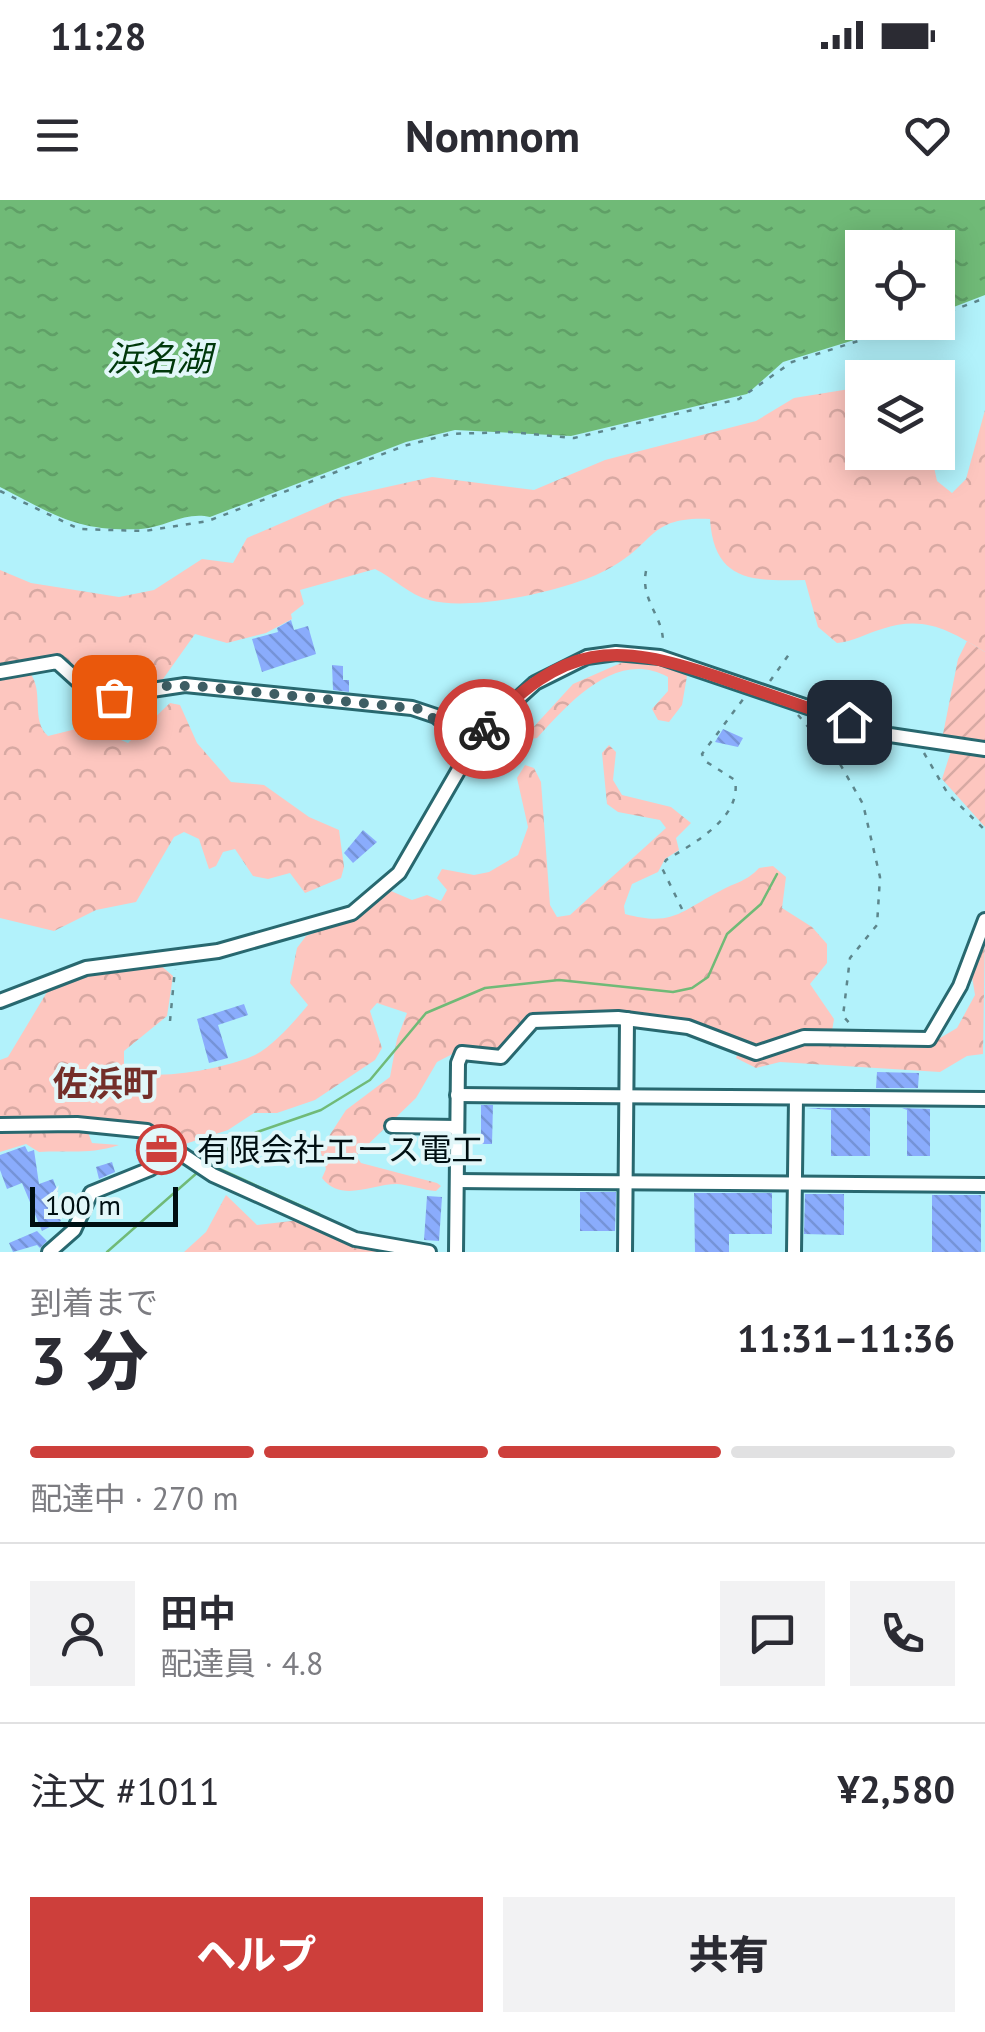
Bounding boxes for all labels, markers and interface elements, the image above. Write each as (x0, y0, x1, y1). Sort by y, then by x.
text: 11:28 (50, 11, 146, 60)
text: Nomnom (405, 106, 580, 164)
icon: menu (30, 108, 85, 163)
icon: heart (900, 108, 955, 163)
map controls (845, 230, 955, 470)
button: locate (845, 230, 955, 340)
water label: 浜名湖 (106, 335, 216, 381)
button: layers (845, 360, 955, 470)
pin (72, 655, 157, 740)
icon: bag (87, 670, 142, 725)
courier (434, 679, 534, 779)
pin (807, 680, 892, 765)
icon: home (822, 695, 877, 750)
icon: bike (457, 702, 512, 757)
district label: 佐浜町 (52, 1060, 158, 1106)
office icon: 有限会社エース電工 (136, 1124, 188, 1176)
place label: 有限会社エース電工 (197, 1128, 483, 1170)
scale bar (30, 1182, 178, 1226)
text: 100 m (45, 1186, 121, 1223)
text: 到着まで (30, 1281, 158, 1323)
text: 11:31–11:36 (737, 1313, 955, 1362)
text: 3 分 (30, 1318, 148, 1402)
text: 配達中 · 270 m (30, 1477, 238, 1519)
button: person (30, 1581, 135, 1686)
button: chat (720, 1581, 825, 1686)
button: phone (850, 1581, 955, 1686)
text: 田中 (160, 1588, 236, 1637)
text: 配達員 · 4.8 (160, 1642, 323, 1684)
text: ¥2,580 (838, 1764, 955, 1813)
text: 注文 #1011 (30, 1766, 220, 1815)
button: ヘルプ (30, 1897, 483, 2012)
button: 共有 (503, 1897, 955, 2012)

